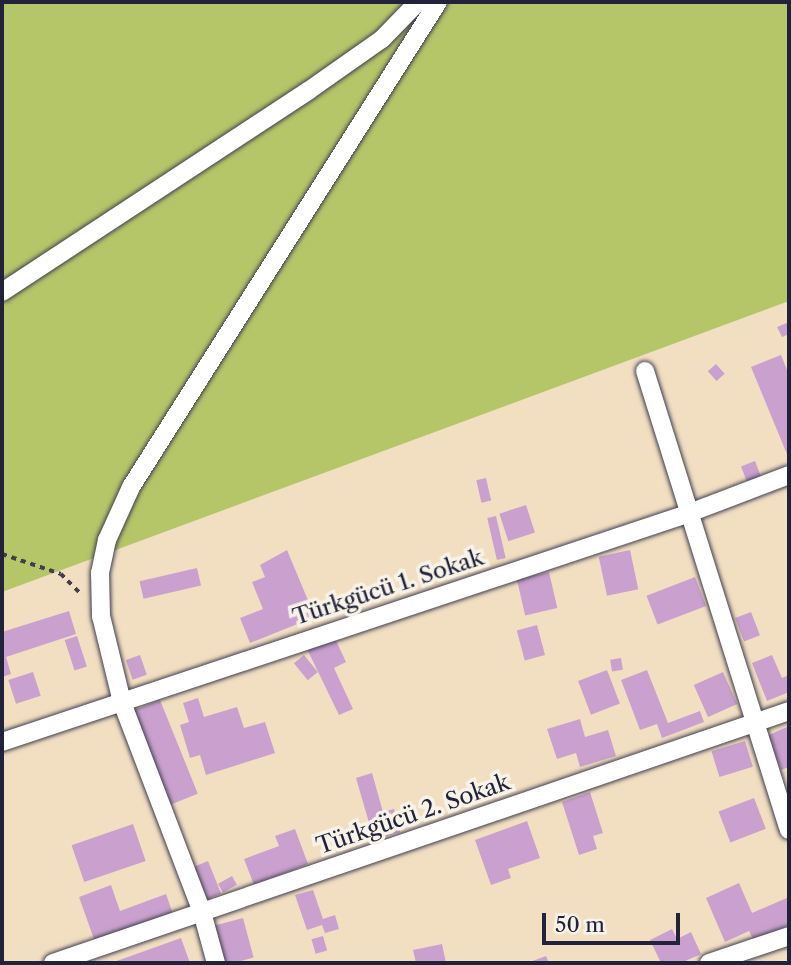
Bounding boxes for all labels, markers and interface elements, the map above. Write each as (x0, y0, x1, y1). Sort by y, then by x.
street label: Türkgücü 1. Sokak (289, 543, 487, 631)
street label: Türkgücü 2. Sokak (313, 768, 513, 860)
scale bar (546, 898, 684, 942)
text: 50 m (555, 912, 605, 937)

